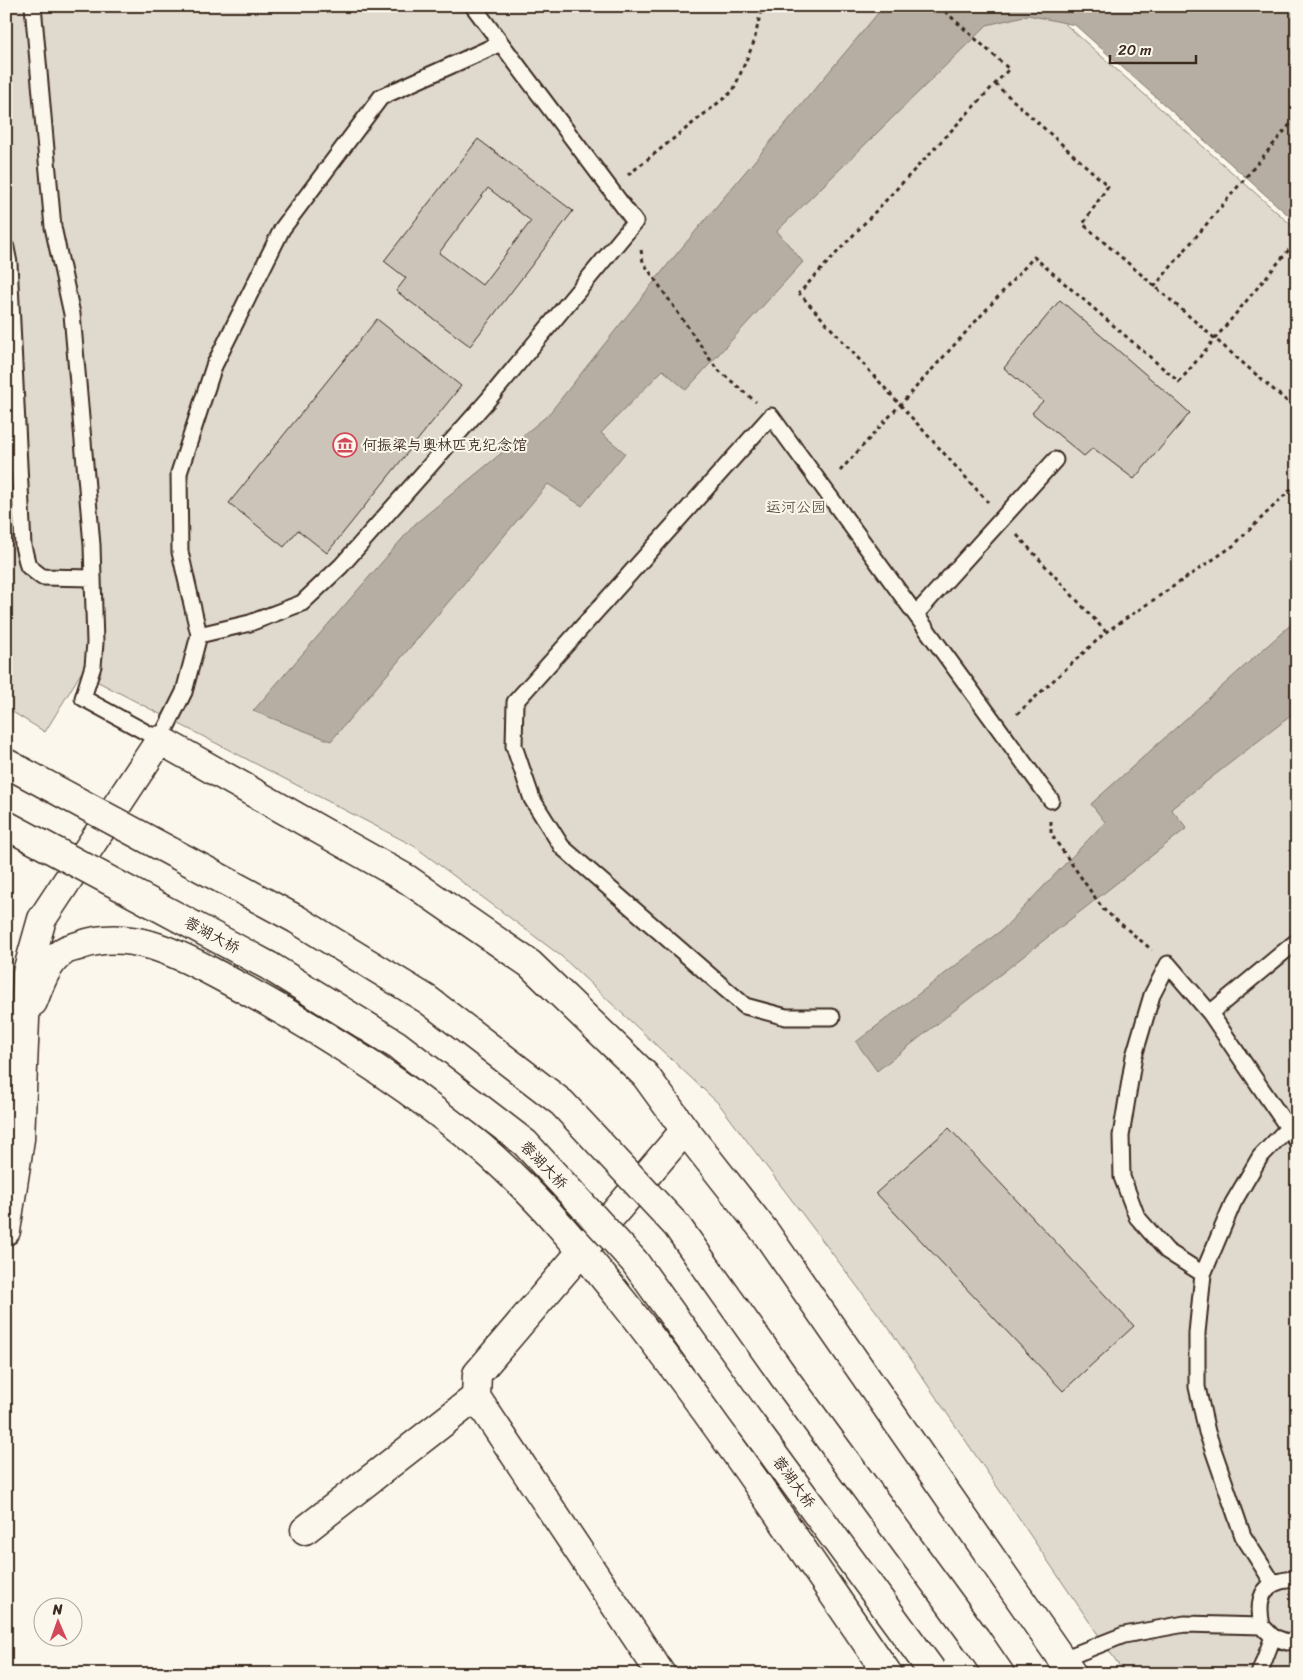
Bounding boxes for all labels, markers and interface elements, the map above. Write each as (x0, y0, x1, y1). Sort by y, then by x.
scale bar (1110, 32, 1197, 64)
text: 20 m (1118, 37, 1152, 63)
museum icon: 何振梁与奥林匹克纪念馆 (332, 432, 358, 458)
place label: 何振梁与奥林匹克纪念馆 (362, 432, 527, 458)
park label: 运河公园 (766, 494, 826, 520)
street label: 蓉湖大桥 (179, 909, 245, 961)
street label: 蓉湖大桥 (514, 1134, 574, 1196)
street label: 蓉湖大桥 (766, 1450, 822, 1514)
text: N (51, 1597, 63, 1622)
north arrow (32, 1598, 82, 1648)

